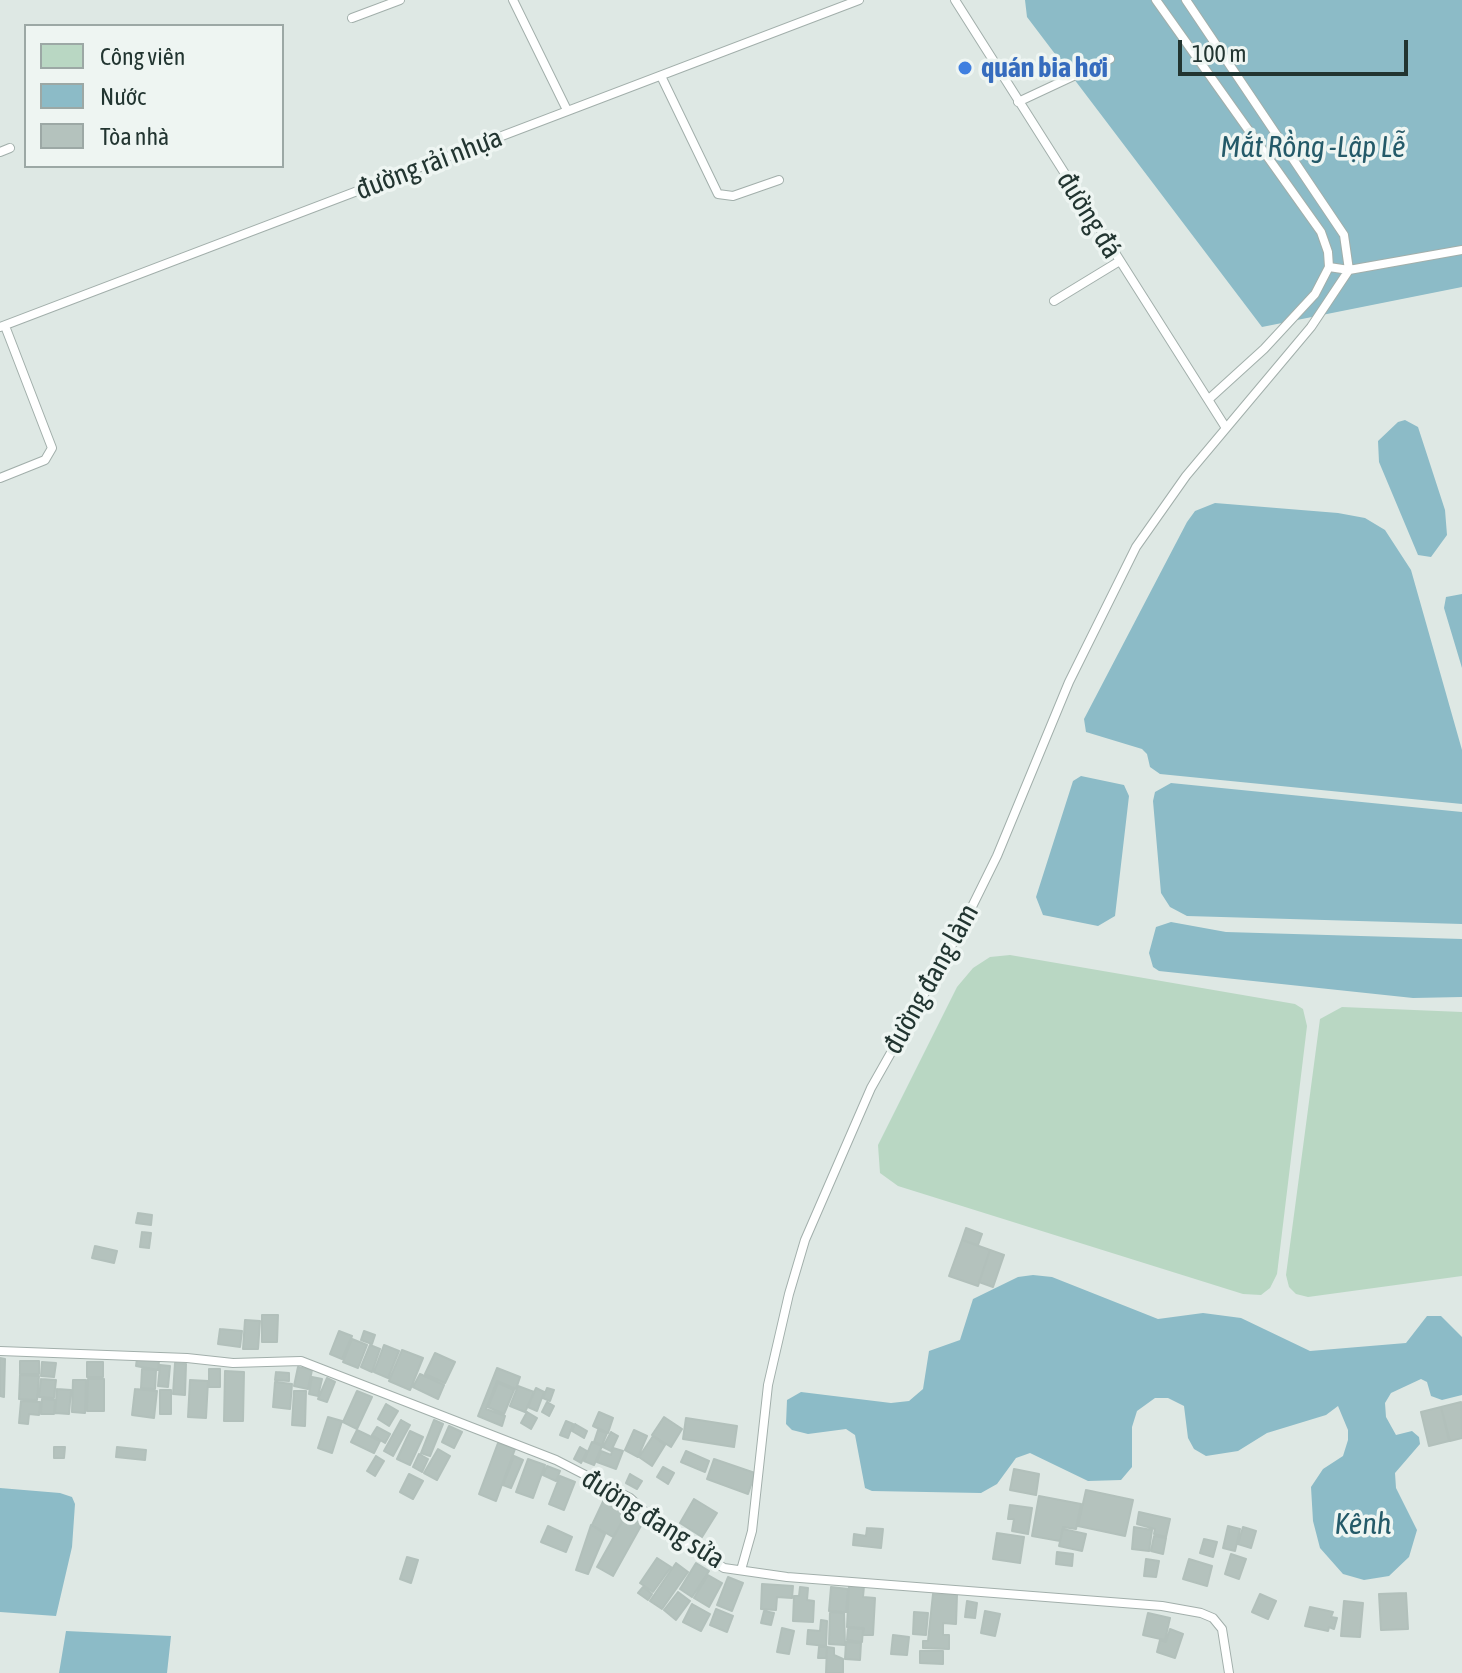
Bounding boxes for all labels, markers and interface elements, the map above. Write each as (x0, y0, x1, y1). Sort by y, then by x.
legend (24, 24, 284, 168)
scale bar (1182, 24, 1412, 74)
text: 100 m (1192, 40, 1246, 67)
text: Công viên (100, 43, 185, 70)
place label: quán bia hơi (981, 51, 1108, 85)
marker: quán bia hơi (956, 59, 974, 77)
text: Nước (100, 83, 146, 110)
street label: đường rải nhựa (351, 121, 507, 207)
text: Tòa nhà (100, 123, 169, 150)
water label: Mắt Rồng -Lập Lễ (1220, 130, 1406, 166)
street label: đường đá (1049, 165, 1129, 265)
street label: đường đang làm (876, 898, 986, 1060)
street label: đường đang sửa (575, 1462, 731, 1576)
water label: Kênh (1335, 1507, 1391, 1543)

